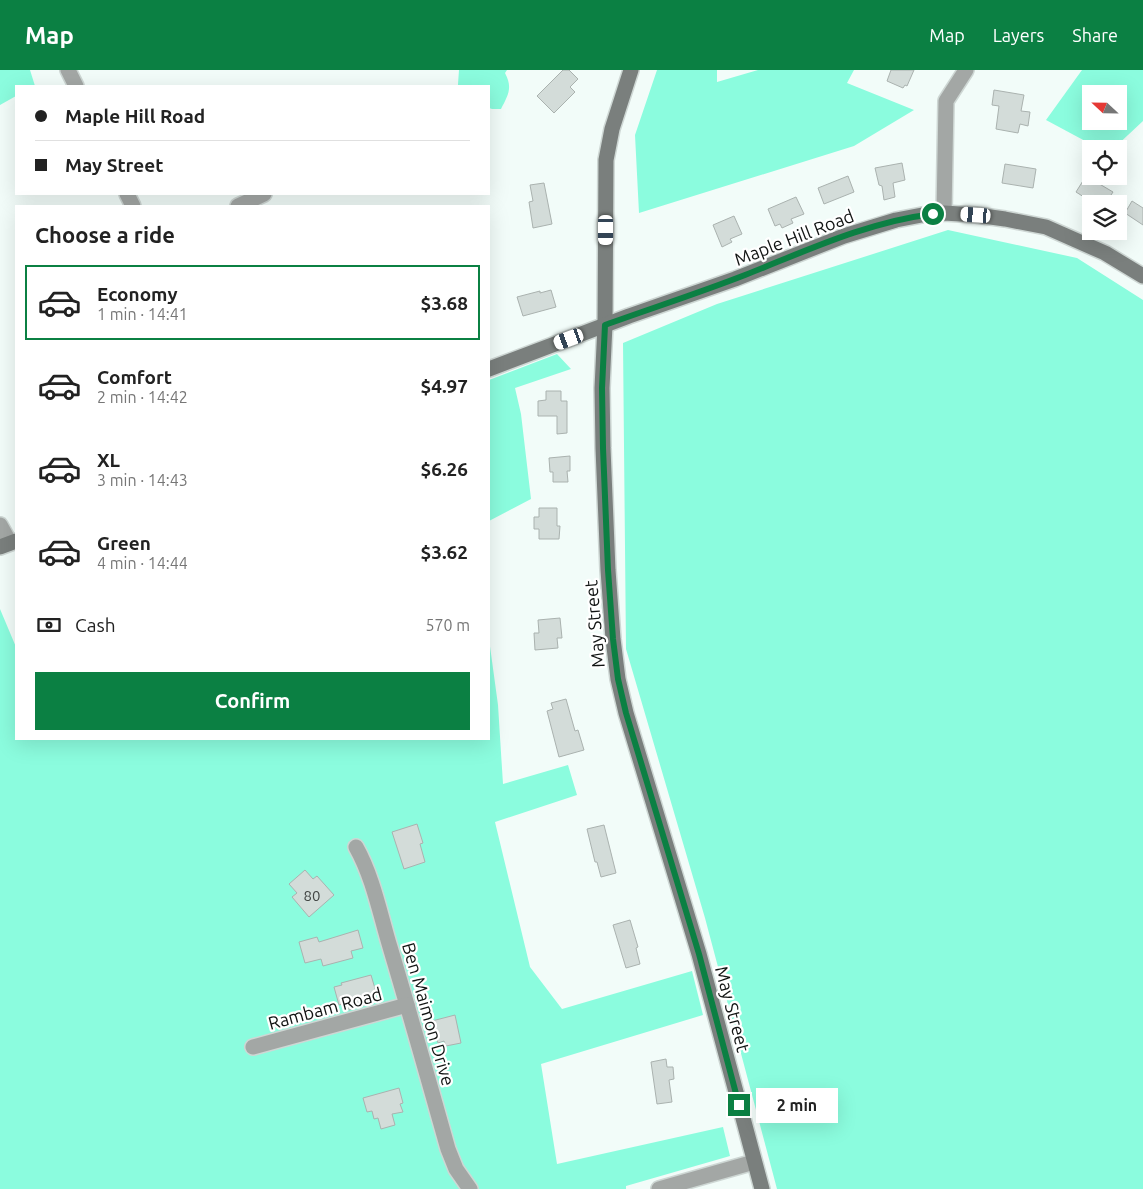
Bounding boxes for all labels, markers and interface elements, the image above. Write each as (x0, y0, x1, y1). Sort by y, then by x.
text: Map (25, 22, 74, 49)
text: Map (929, 25, 965, 45)
text: Layers (993, 25, 1044, 45)
text: Share (1072, 25, 1118, 45)
north arrow (1082, 85, 1128, 130)
map controls (1082, 85, 1127, 240)
text: Maple Hill Road (65, 105, 205, 127)
button: locate (1082, 140, 1127, 185)
text: May Street (65, 154, 163, 176)
button: layers (1082, 195, 1127, 240)
route start (922, 203, 944, 225)
street label: Maple Hill Road (732, 205, 856, 269)
car (960, 206, 991, 224)
car (598, 215, 613, 245)
text: Choose a ride (35, 222, 175, 247)
icon: car (37, 280, 82, 325)
text: Economy (97, 283, 178, 305)
text: $3.68 (420, 292, 468, 314)
text: 1 min · 14:41 (97, 305, 188, 323)
car (552, 327, 585, 351)
icon: car (37, 363, 82, 408)
text: Comfort (97, 366, 172, 388)
text: $4.97 (420, 375, 468, 397)
text: 2 min · 14:42 (97, 388, 188, 406)
icon: car (37, 446, 82, 491)
text: XL (97, 449, 120, 471)
text: $6.26 (420, 458, 468, 480)
text: 3 min · 14:43 (97, 471, 188, 489)
icon: car (37, 529, 82, 574)
text: Green (97, 532, 151, 554)
text: $3.62 (420, 541, 468, 563)
text: 4 min · 14:44 (97, 554, 188, 572)
street label: May Street (580, 579, 608, 669)
icon: cash (35, 611, 63, 639)
text: Cash (75, 614, 116, 636)
text: 570 m (425, 616, 470, 634)
button: Confirm (35, 672, 470, 730)
house number: 80 (304, 887, 320, 904)
street label: Ben Maimon Drive (399, 940, 459, 1088)
street label: May Street (712, 964, 754, 1054)
street label: Rambam Road (266, 983, 384, 1033)
callout: 2 min (756, 1088, 839, 1122)
route end (728, 1094, 750, 1116)
text: 2 min (777, 1096, 817, 1114)

